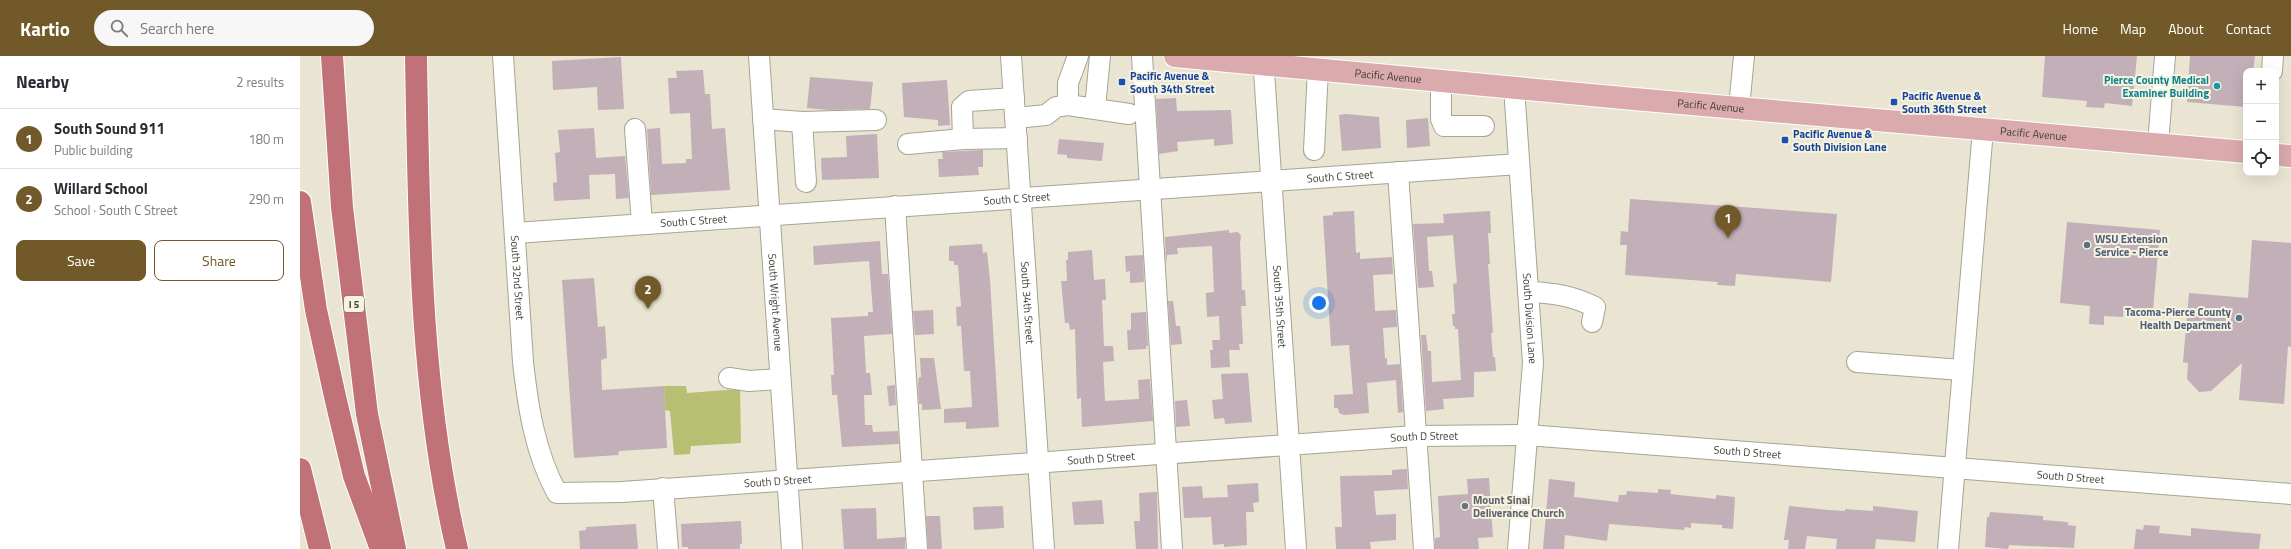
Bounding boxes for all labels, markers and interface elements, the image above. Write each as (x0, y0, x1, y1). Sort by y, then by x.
search box (94, 10, 374, 46)
text: Kartio (20, 14, 70, 43)
icon: search (108, 17, 130, 39)
text: Search here (140, 17, 214, 40)
text: Home (2063, 18, 2098, 39)
text: Map (2120, 18, 2146, 39)
text: About (2168, 18, 2204, 39)
text: Contact (2226, 18, 2271, 39)
street label: Pacific Avenue (1354, 65, 1423, 87)
place label: Pacific Avenue & South 34th Street (1130, 68, 1215, 97)
map controls (2243, 68, 2279, 176)
button: + (2243, 68, 2279, 104)
text: Nearby (16, 69, 69, 95)
text: 2 results (236, 72, 284, 92)
place label: Pierce County Medical Examiner Building (2104, 72, 2209, 101)
marker: Pacific Avenue & South 34th Street (1117, 77, 1127, 87)
marker: Pierce County Medical Examiner Building (2212, 81, 2222, 91)
place label: Pacific Avenue & South 36th Street (1902, 88, 1987, 117)
street label: Pacific Avenue (1677, 95, 1745, 117)
marker: Pacific Avenue & South 36th Street (1889, 97, 1899, 107)
button: − (2243, 104, 2279, 140)
text: South Sound 911 (54, 117, 165, 140)
street label: Pacific Avenue (1999, 123, 2068, 144)
place label: Pacific Avenue & South Division Lane (1793, 126, 1887, 155)
text: 1 (25, 129, 33, 149)
text: 180 m (248, 129, 284, 149)
marker: Pacific Avenue & South Division Lane (1780, 135, 1790, 145)
text: Public building (54, 140, 133, 160)
button: locate (2243, 140, 2279, 176)
street label: South C Street (1306, 166, 1374, 187)
text: Willard School (54, 177, 148, 200)
street label: South C Street (983, 188, 1051, 209)
text: 2 (25, 189, 33, 209)
text: 290 m (248, 189, 284, 209)
text: School · South C Street (54, 200, 178, 220)
pin: 1 (1715, 205, 1741, 238)
street label: South C Street (660, 210, 728, 231)
place label: WSU Extension Service - Pierce (2095, 231, 2169, 260)
street label: South 32nd Street (507, 235, 528, 320)
button: Save (16, 240, 146, 281)
button: Share (154, 240, 284, 281)
marker: WSU Extension Service - Pierce (2082, 240, 2092, 250)
street label: South Wright Avenue (764, 253, 787, 352)
street label: South 34th Street (1017, 261, 1038, 344)
street label: South 35th Street (1269, 265, 1291, 348)
street label: South Division Lane (1519, 272, 1541, 365)
pin: 2 (635, 276, 661, 309)
your location (1309, 293, 1329, 313)
road number: I 5 (344, 296, 364, 312)
place label: Tacoma-Pierce County Health Department (2125, 304, 2231, 333)
marker: Tacoma-Pierce County Health Department (2234, 313, 2244, 323)
street label: South D Street (1390, 428, 1458, 446)
street label: South D Street (1713, 441, 1782, 463)
street label: South D Street (1067, 448, 1135, 469)
street label: South D Street (2036, 466, 2105, 488)
street label: South D Street (743, 471, 812, 491)
place label: Mount Sinai Deliverance Church (1473, 492, 1564, 521)
marker: Mount Sinai Deliverance Church (1460, 501, 1470, 511)

